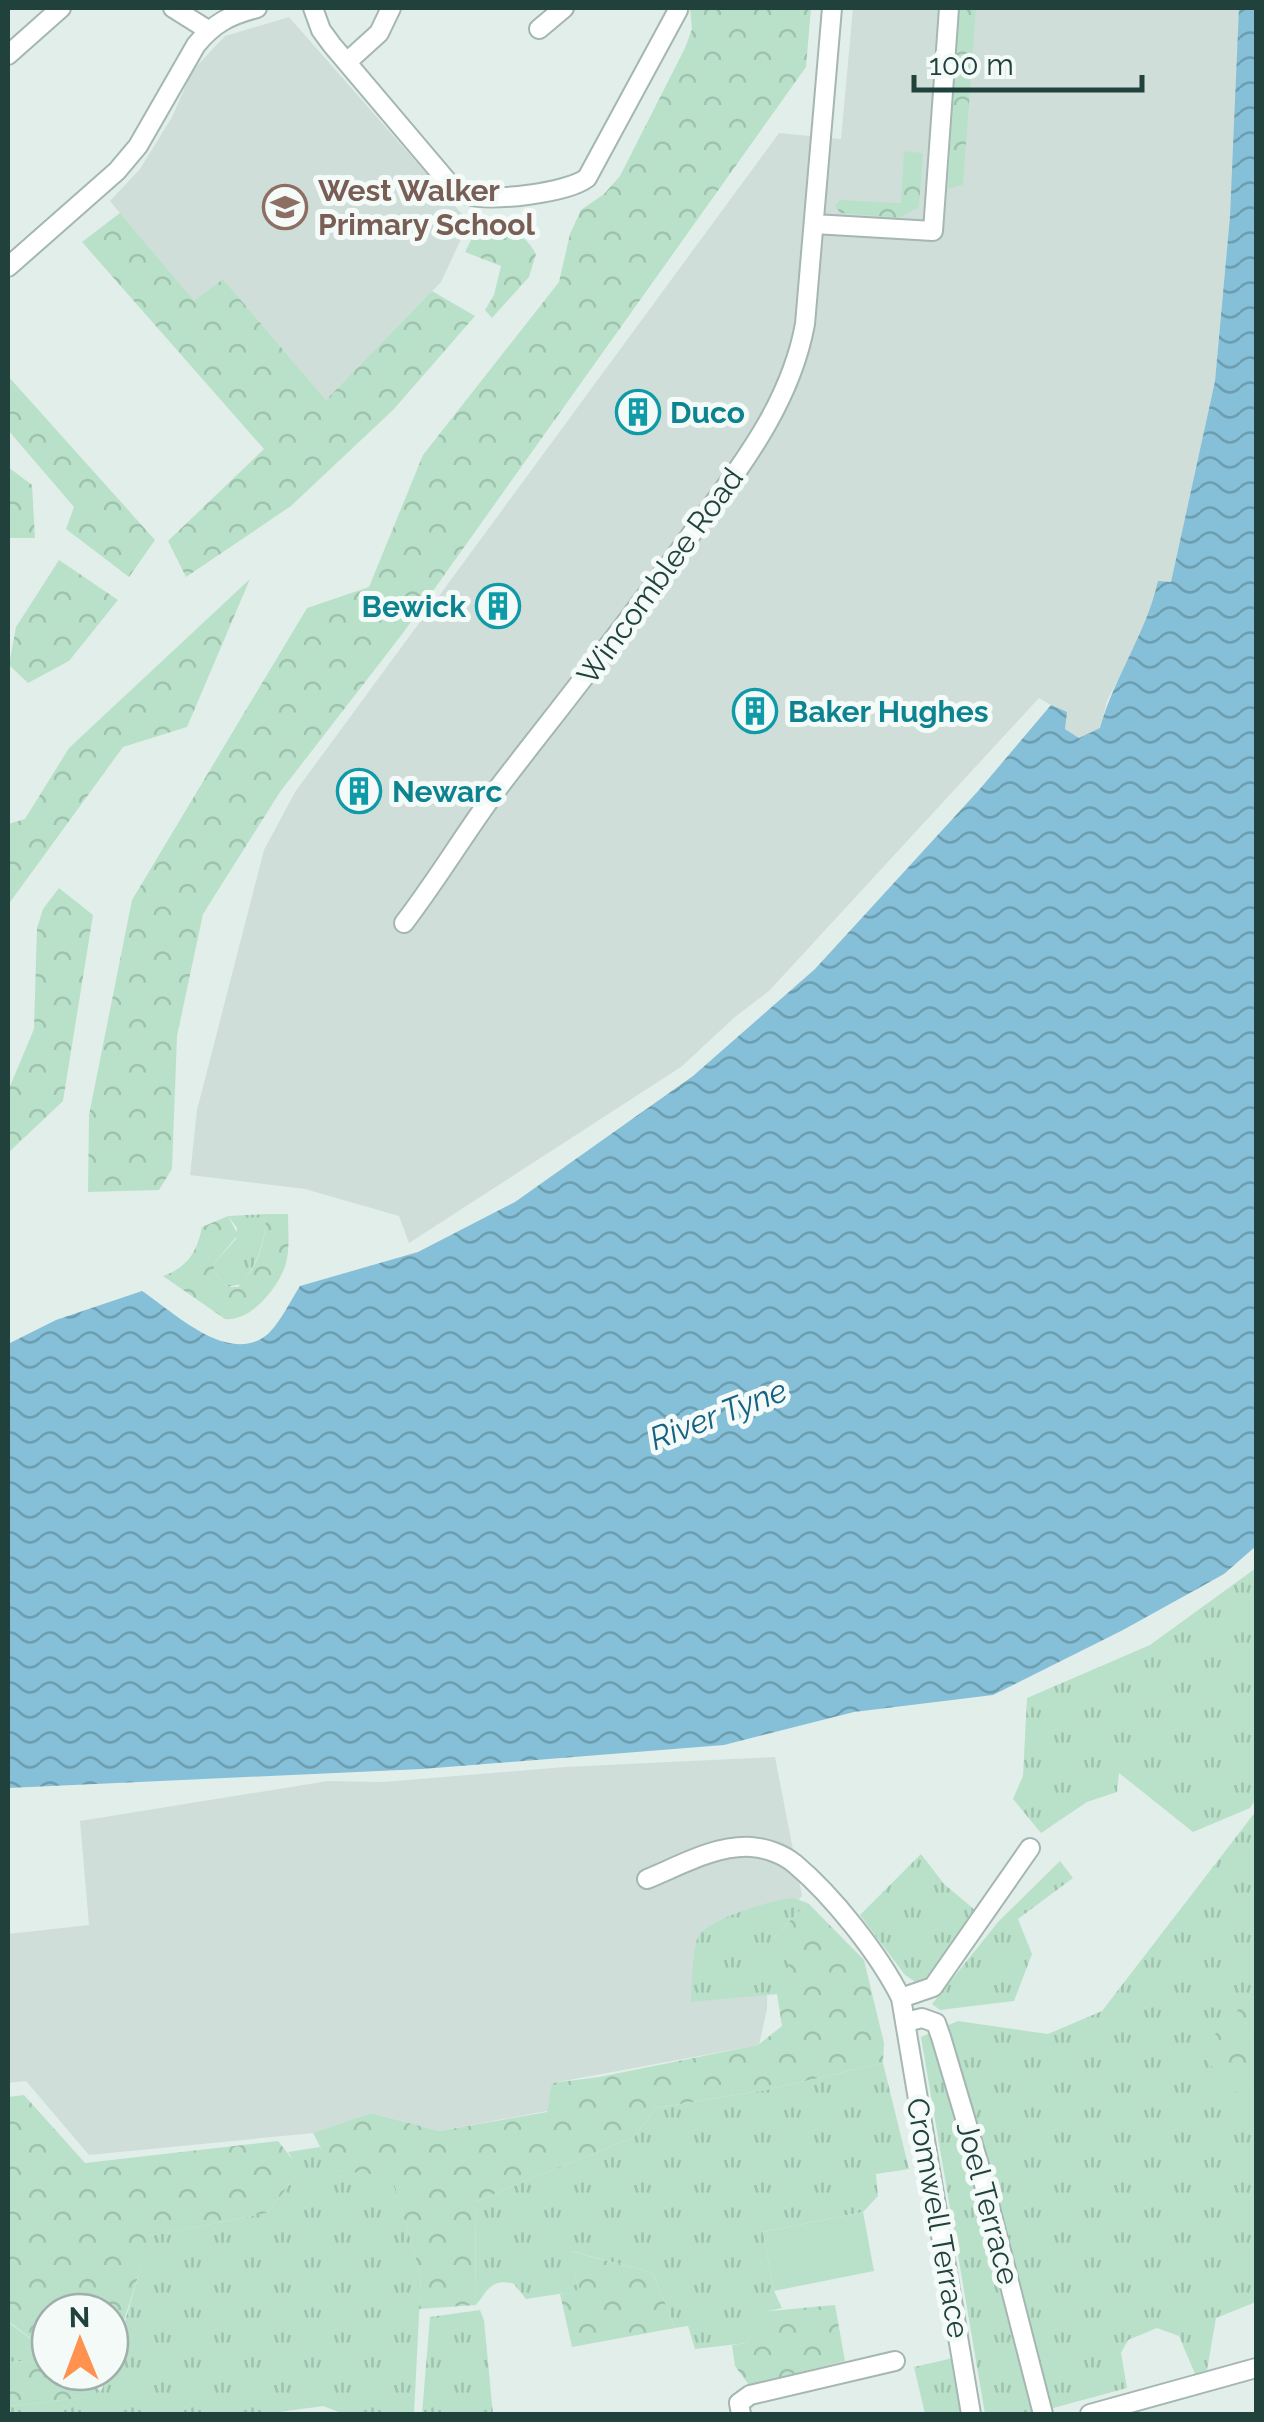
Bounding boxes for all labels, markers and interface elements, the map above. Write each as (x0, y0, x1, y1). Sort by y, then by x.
scale bar (914, 30, 1142, 92)
text: 100 m (929, 47, 1014, 82)
place label: West Walker Primary School (318, 173, 535, 242)
school or university icon: West Walker Primary School (262, 184, 308, 230)
building icon: Duco (615, 389, 661, 435)
place label: Duco (670, 395, 745, 430)
street label: Wincomblee Road (570, 461, 750, 691)
building icon: Bewick (475, 583, 521, 629)
place label: Bewick (362, 589, 466, 624)
building icon: Baker Hughes (732, 688, 778, 734)
place label: Baker Hughes (788, 694, 989, 729)
building icon: Newarc (336, 768, 382, 814)
place label: Newarc (392, 774, 503, 809)
water label: River Tyne (644, 1371, 792, 1457)
street label: Cromwell Terrace (900, 2095, 976, 2341)
street label: Joel Terrace (949, 2118, 1027, 2288)
north arrow (30, 2292, 130, 2392)
text: N (69, 2301, 91, 2334)

